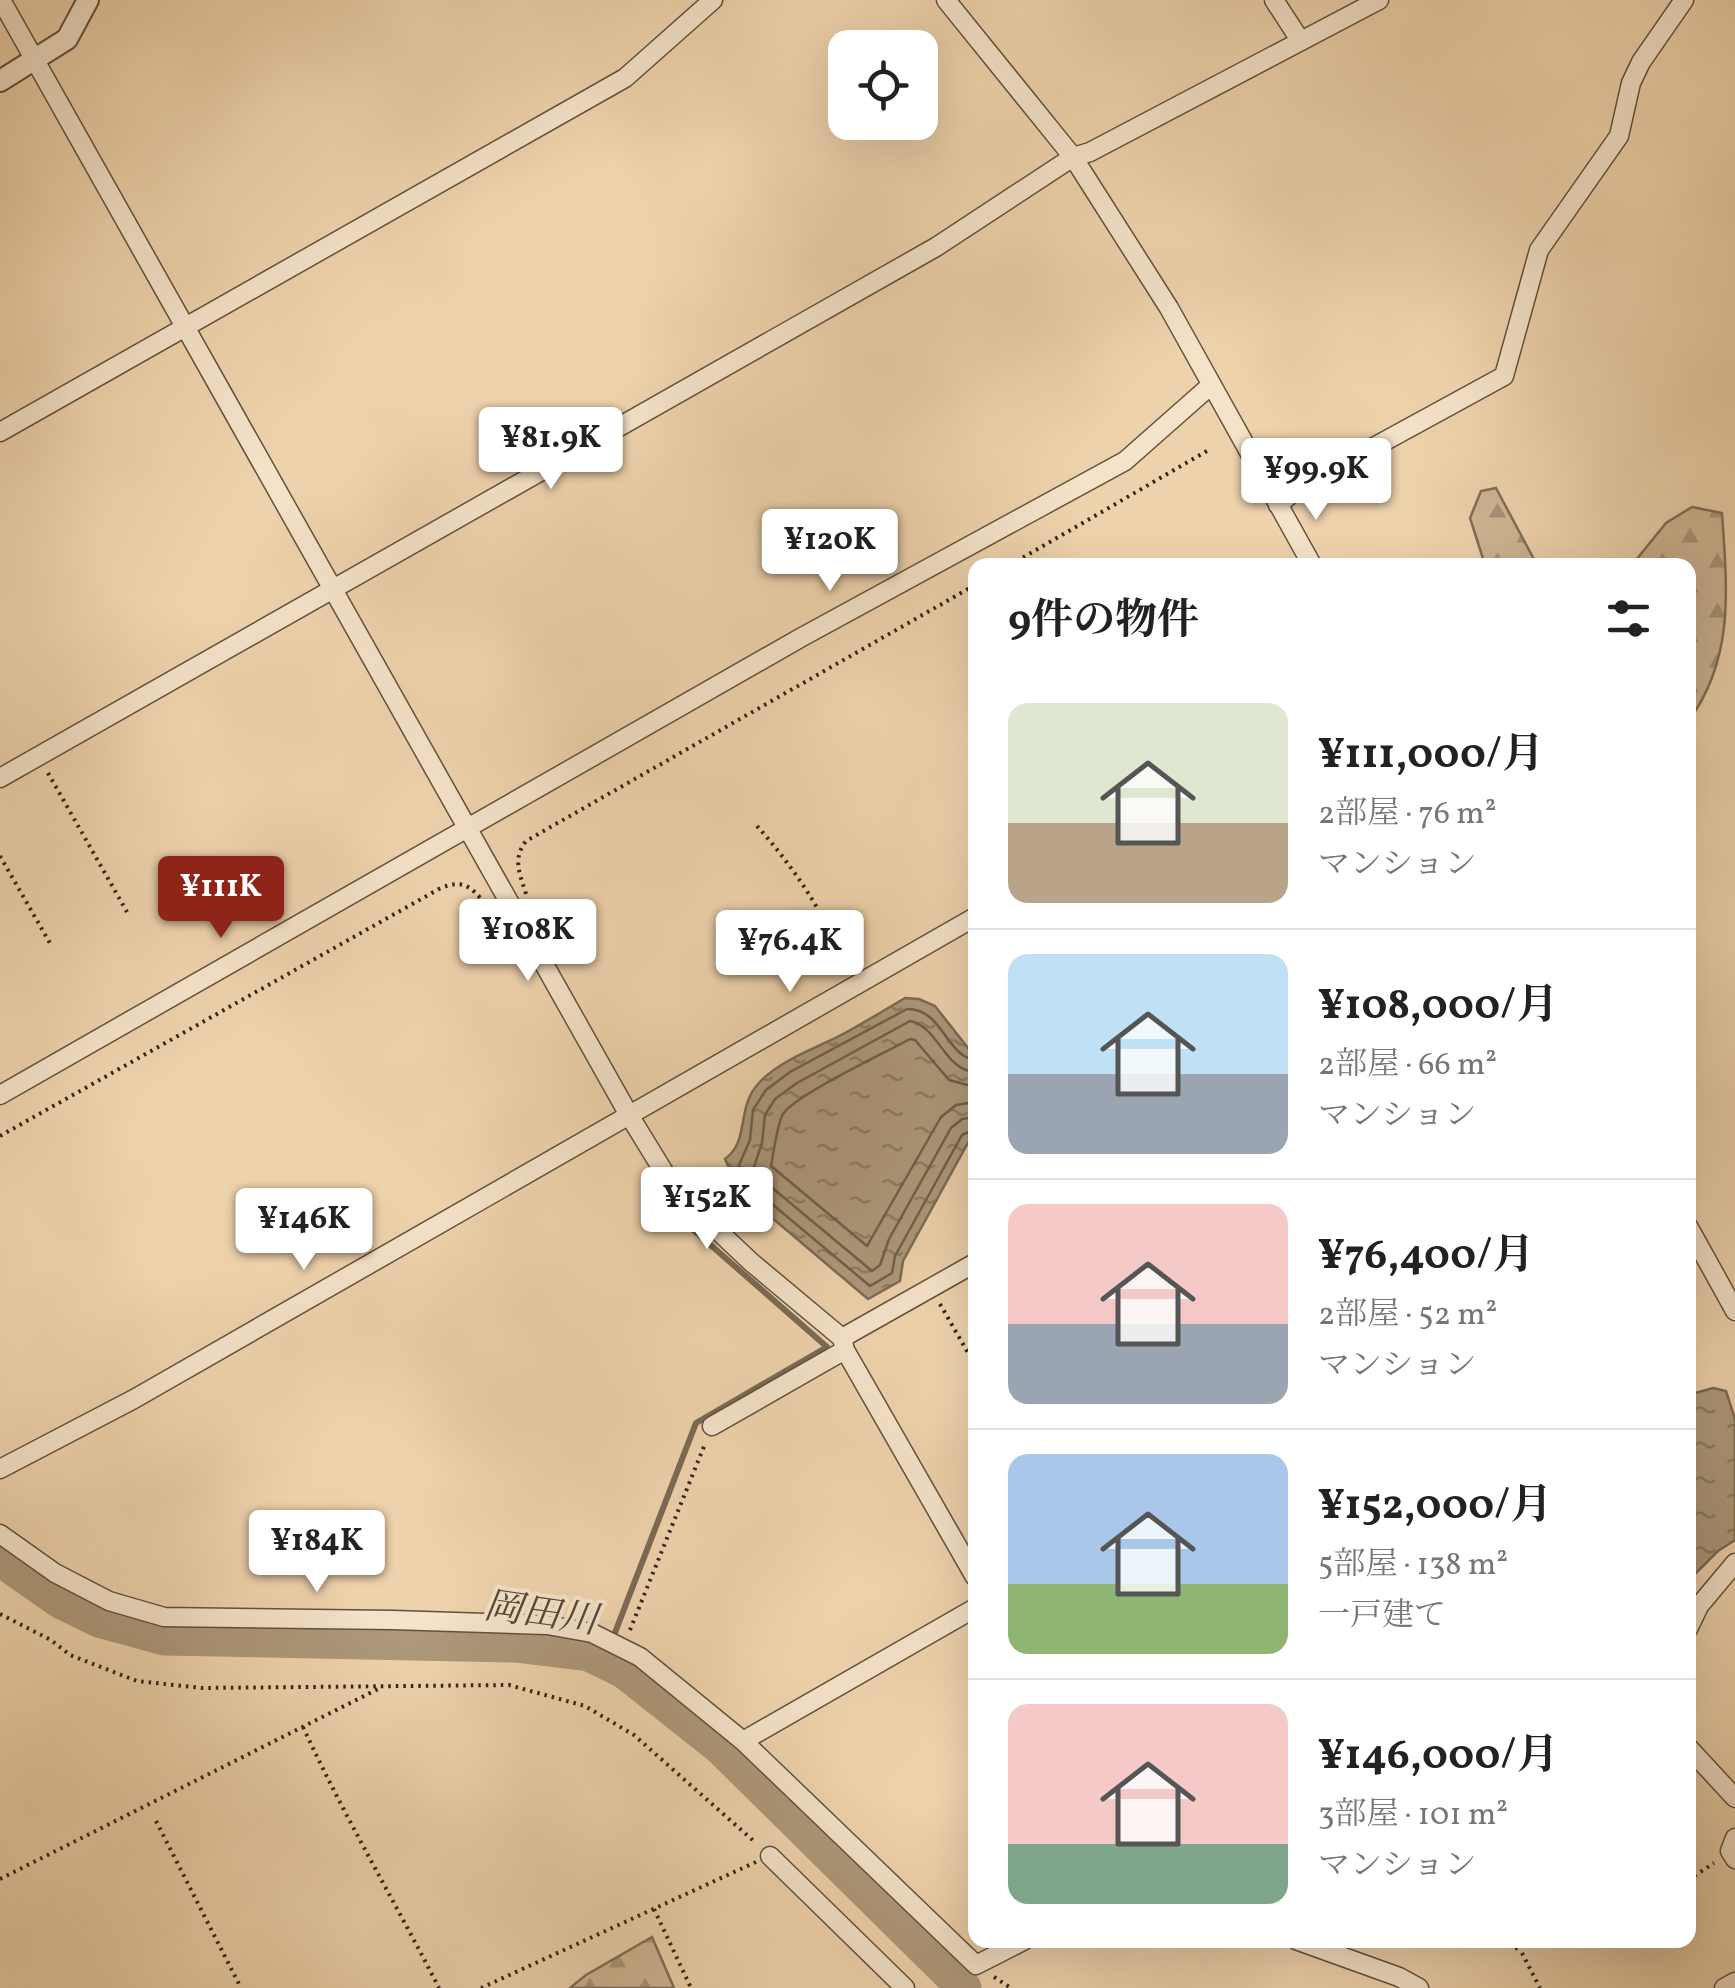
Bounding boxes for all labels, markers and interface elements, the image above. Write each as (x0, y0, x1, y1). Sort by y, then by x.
map controls (828, 30, 938, 140)
button: locate (828, 30, 938, 140)
pin: ¥81.9K (470, 407, 632, 492)
text: ¥81.9K (501, 417, 601, 461)
pin: ¥99.9K (1235, 438, 1397, 523)
text: ¥99.9K (1263, 448, 1369, 492)
pin: ¥120K (760, 509, 900, 594)
text: ¥120K (784, 519, 876, 563)
icon: filters (1601, 591, 1656, 646)
text: 9件の物件 (1008, 593, 1199, 652)
text: ¥111,000/月 (1318, 727, 1544, 786)
icon: home (1088, 743, 1208, 863)
text: 2部屋 · 76 m² (1318, 793, 1497, 837)
text: マンション (1318, 844, 1477, 888)
pin: ¥111K (151, 856, 291, 941)
text: ¥111K (180, 866, 262, 910)
pin: ¥108K (458, 899, 598, 984)
text: ¥108K (481, 909, 575, 953)
pin: ¥76.4K (709, 910, 871, 995)
text: ¥76.4K (738, 920, 842, 964)
text: ¥108,000/月 (1318, 978, 1558, 1037)
icon: home (1088, 994, 1208, 1114)
text: 2部屋 · 66 m² (1318, 1044, 1497, 1088)
text: マンション (1318, 1095, 1477, 1139)
pin: ¥152K (637, 1167, 777, 1252)
text: ¥152K (663, 1177, 751, 1221)
pin: ¥146K (234, 1188, 374, 1273)
text: ¥146K (257, 1198, 351, 1242)
text: ¥76,400/月 (1318, 1228, 1534, 1287)
icon: home (1088, 1244, 1208, 1364)
text: 2部屋 · 52 m² (1318, 1294, 1497, 1338)
text: マンション (1318, 1345, 1477, 1389)
text: ¥152,000/月 (1318, 1478, 1552, 1537)
icon: home (1088, 1494, 1208, 1614)
pin: ¥184K (247, 1510, 387, 1595)
text: ¥184K (271, 1520, 363, 1564)
text: 5部屋 · 138 m² (1318, 1544, 1508, 1588)
water label: 岡田川 (480, 1581, 605, 1650)
text: 一戸建て (1318, 1595, 1446, 1639)
text: ¥146,000/月 (1318, 1728, 1558, 1787)
icon: home (1088, 1744, 1208, 1864)
text: 3部屋 · 101 m² (1318, 1794, 1508, 1838)
text: マンション (1318, 1845, 1477, 1889)

